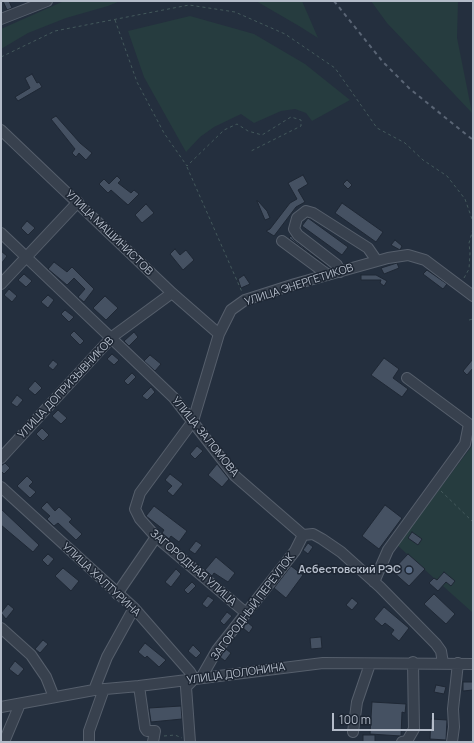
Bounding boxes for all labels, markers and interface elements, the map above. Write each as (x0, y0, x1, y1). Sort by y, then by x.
street label: УЛИЦА МАШИНИСТОВ (63, 188, 155, 278)
street label: УЛИЦА ЭНЕРГЕТИКОВ (243, 261, 355, 309)
street label: УЛИЦА ДОПРИЗЫВНИКОВ (15, 334, 117, 442)
street label: УЛИЦА ЗАЛОМОВА (169, 394, 241, 480)
street label: ЗАГОРОДНАЯ УЛИЦА (147, 527, 239, 609)
street label: УЛИЦА ХАЛТУРИНА (59, 540, 143, 620)
street label: ЗАГОРОДНЫЙ ПЕРЕУЛОК (208, 551, 298, 663)
place label: Асбестовский РЭС (298, 563, 401, 577)
marker: Асбестовский РЭС (404, 565, 414, 575)
street label: УЛИЦА ДОЛОНИНА (186, 661, 286, 687)
scale bar (334, 705, 436, 731)
text: 100 m (339, 711, 371, 728)

